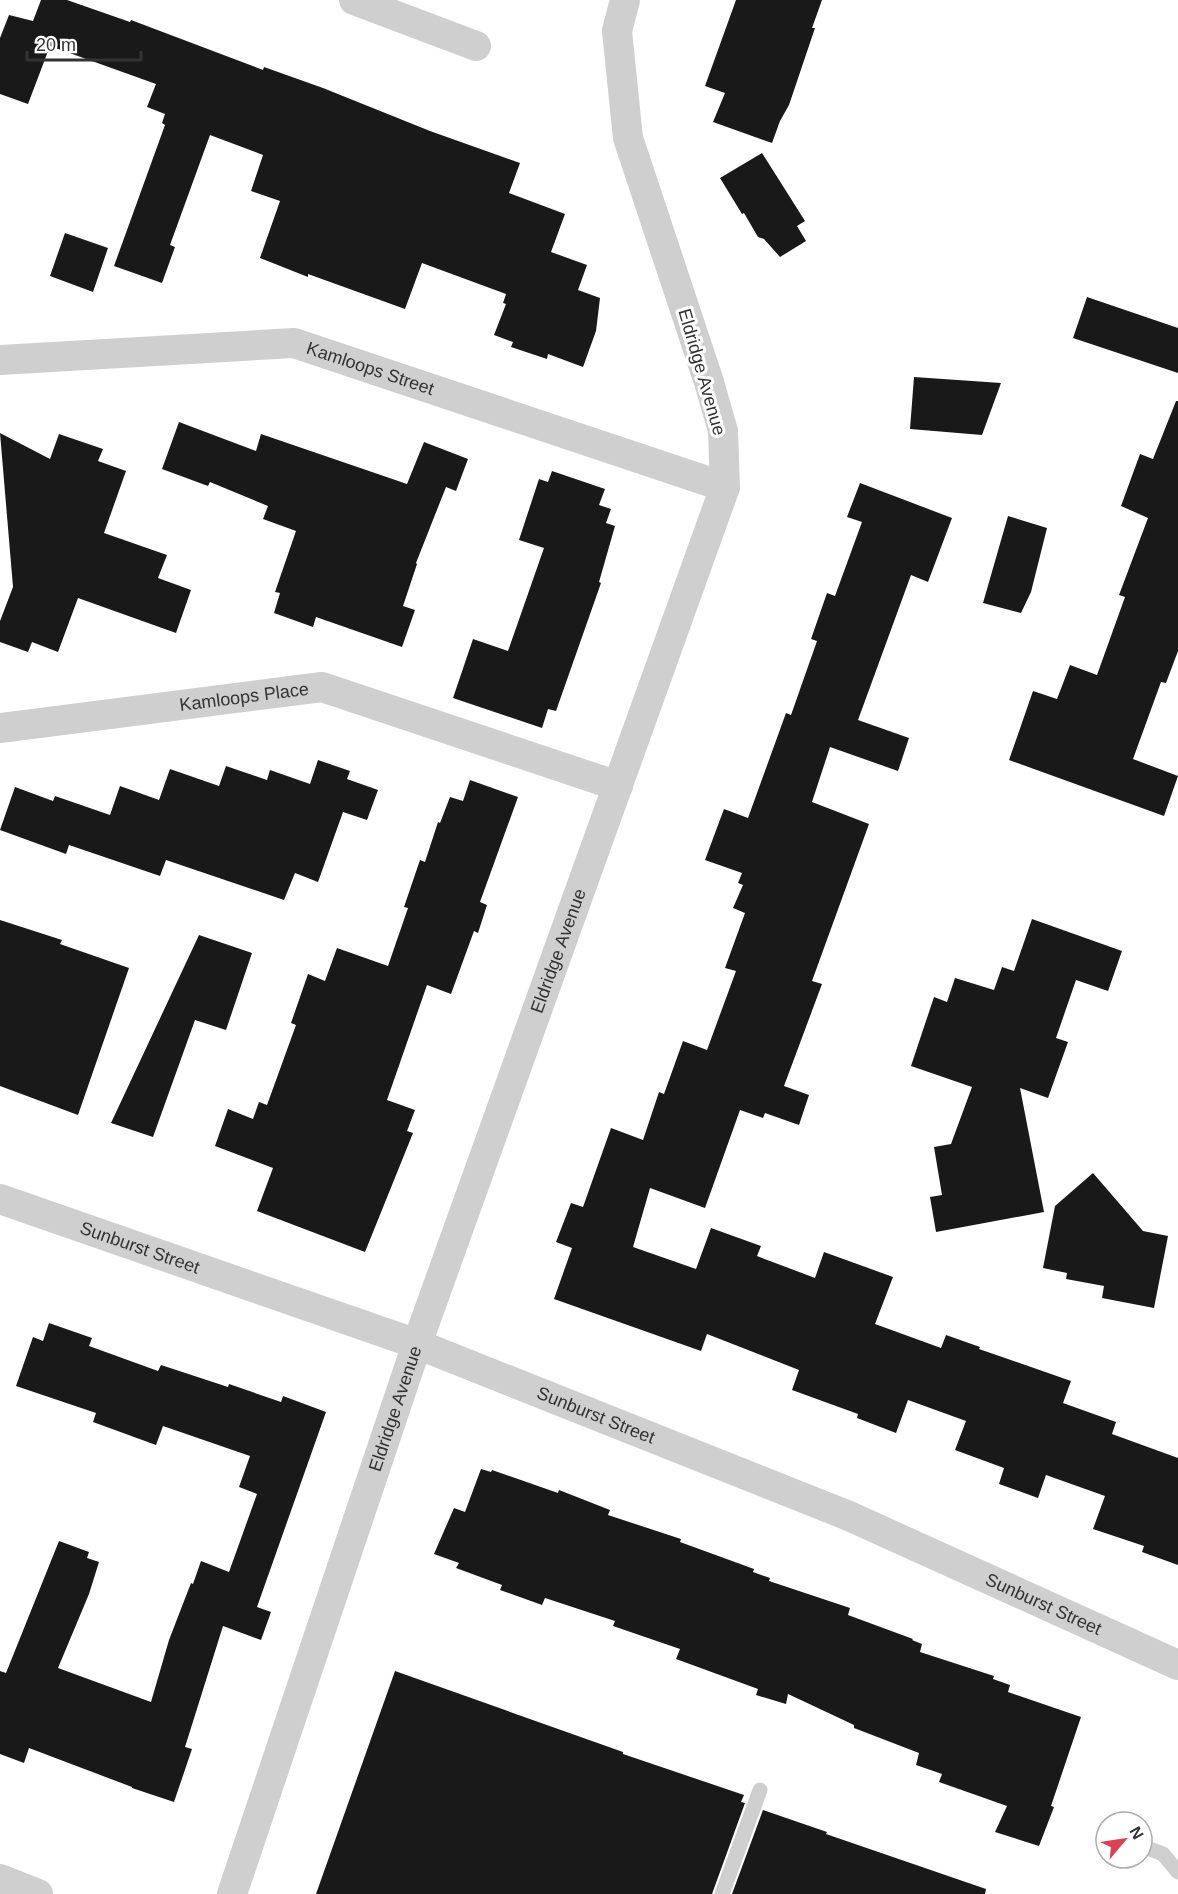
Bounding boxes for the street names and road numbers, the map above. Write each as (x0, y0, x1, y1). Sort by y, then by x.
street label: Eldridge Avenue (674, 306, 730, 438)
street label: Kamloops Street (304, 338, 437, 399)
street label: Kamloops Place (178, 679, 310, 715)
street label: Eldridge Avenue (527, 886, 590, 1016)
street label: Sunburst Street (77, 1218, 202, 1278)
street label: Eldridge Avenue (365, 1344, 426, 1474)
street label: Sunburst Street (534, 1383, 658, 1448)
street label: Sunburst Street (982, 1569, 1105, 1639)

